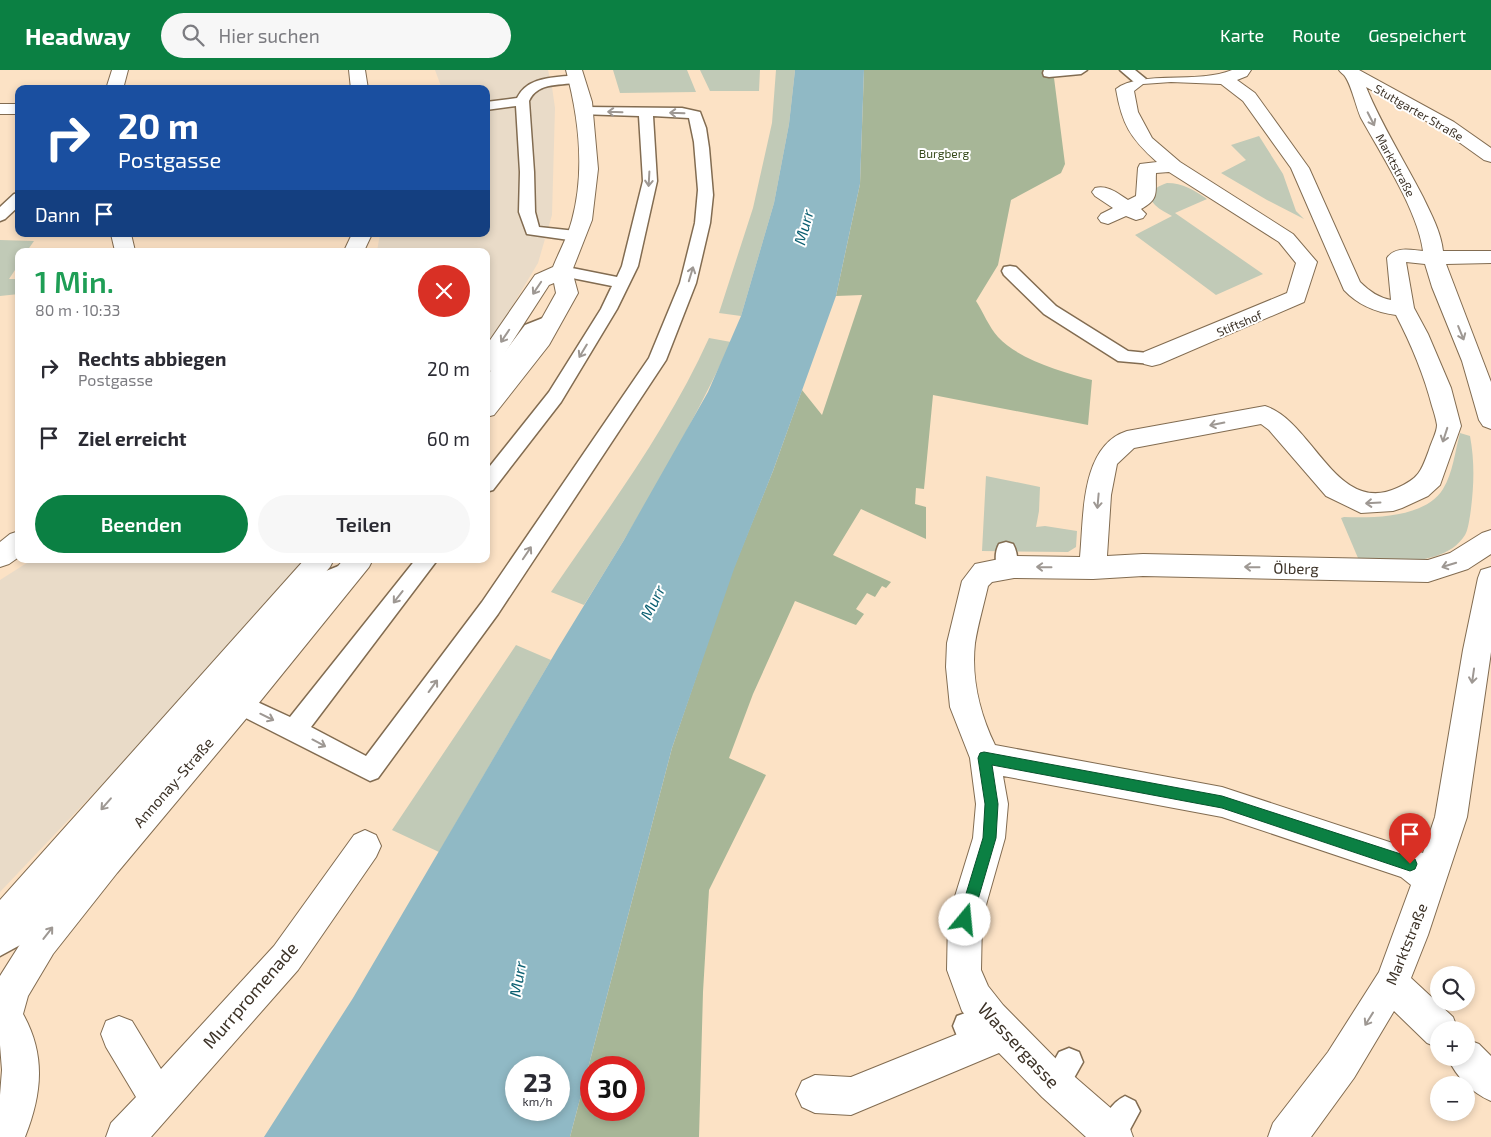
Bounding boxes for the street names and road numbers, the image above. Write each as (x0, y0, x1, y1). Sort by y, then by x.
street label: Stuttgarter Straße (1372, 81, 1466, 143)
street label: Marktstraße (1374, 131, 1418, 199)
street label: Stiftshof (1214, 307, 1264, 339)
street label: Ölberg (1273, 559, 1319, 577)
street label: Annonay-Straße (129, 733, 217, 831)
street label: Marktstraße (1381, 901, 1431, 987)
street label: Murrpromenade (198, 937, 302, 1053)
street label: Wassergasse (974, 997, 1064, 1093)

